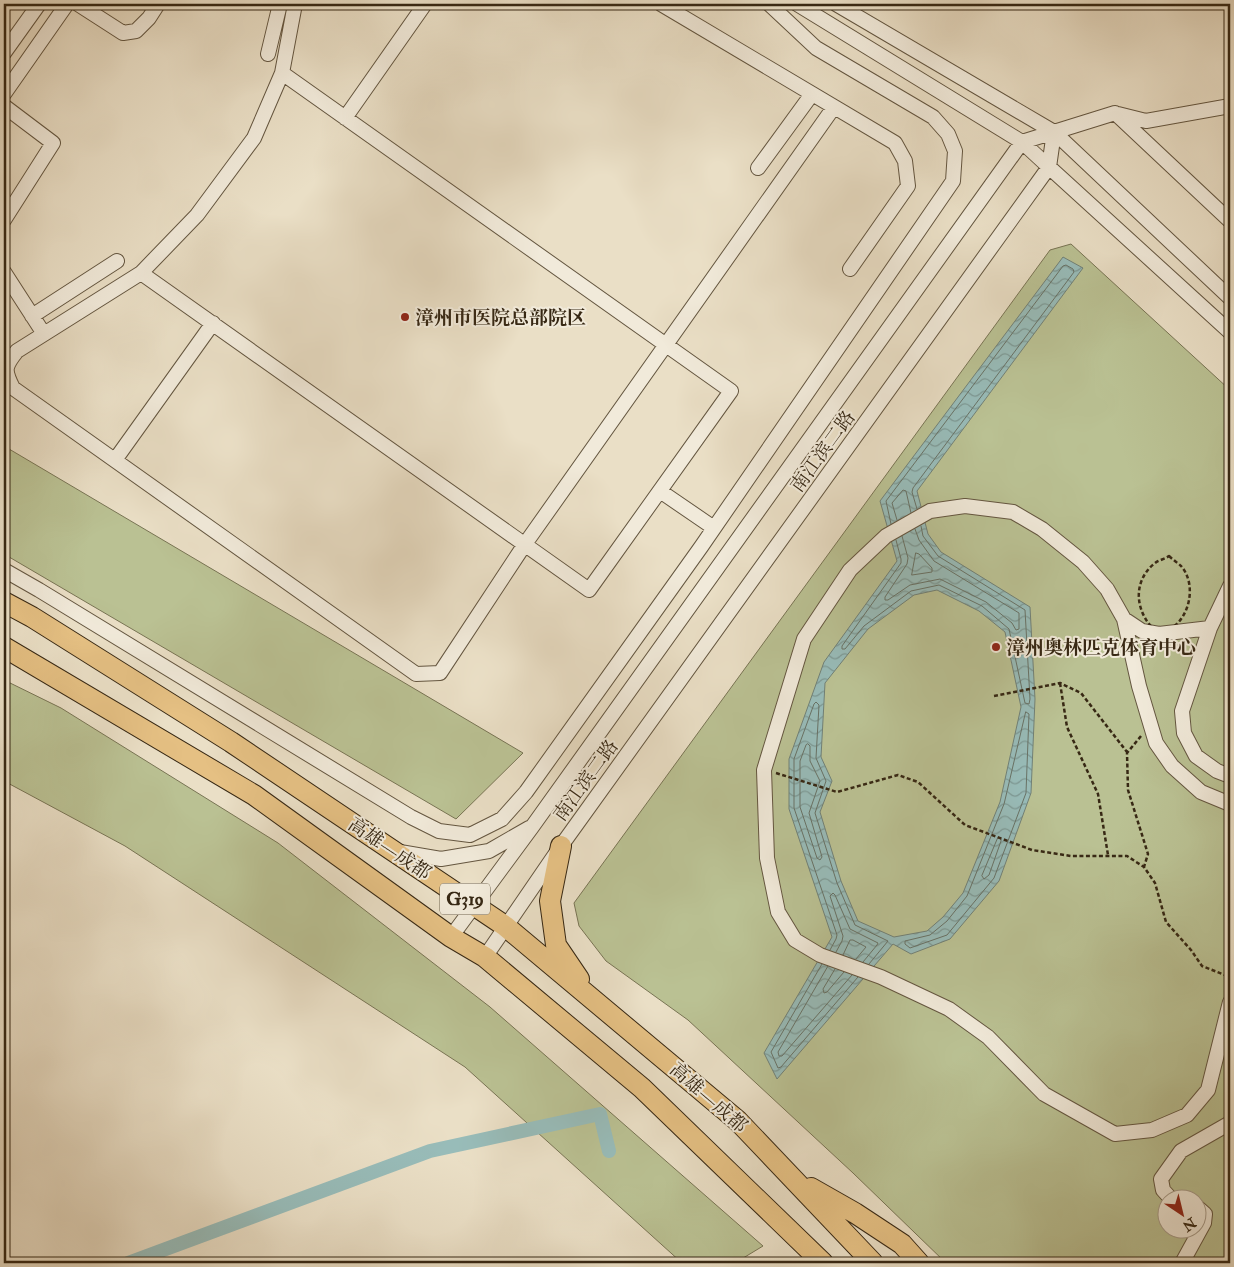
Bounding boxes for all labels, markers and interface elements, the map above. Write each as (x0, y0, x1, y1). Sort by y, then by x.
place label: 漳州市医院总部院区 (415, 306, 586, 330)
marker: 漳州市医院总部院区 (399, 311, 411, 323)
street label: 南江滨二路 (785, 406, 860, 497)
place label: 漳州奥林匹克体育中心 (1006, 636, 1196, 660)
marker: 漳州奥林匹克体育中心 (990, 641, 1002, 653)
street label: 南江滨二路 (548, 735, 623, 826)
street label: 高雄—成都 (343, 812, 436, 885)
road number: G319 (440, 884, 490, 914)
street label: 高雄—成都 (665, 1057, 752, 1138)
north arrow (1156, 1190, 1206, 1240)
text: N (1179, 1213, 1200, 1235)

